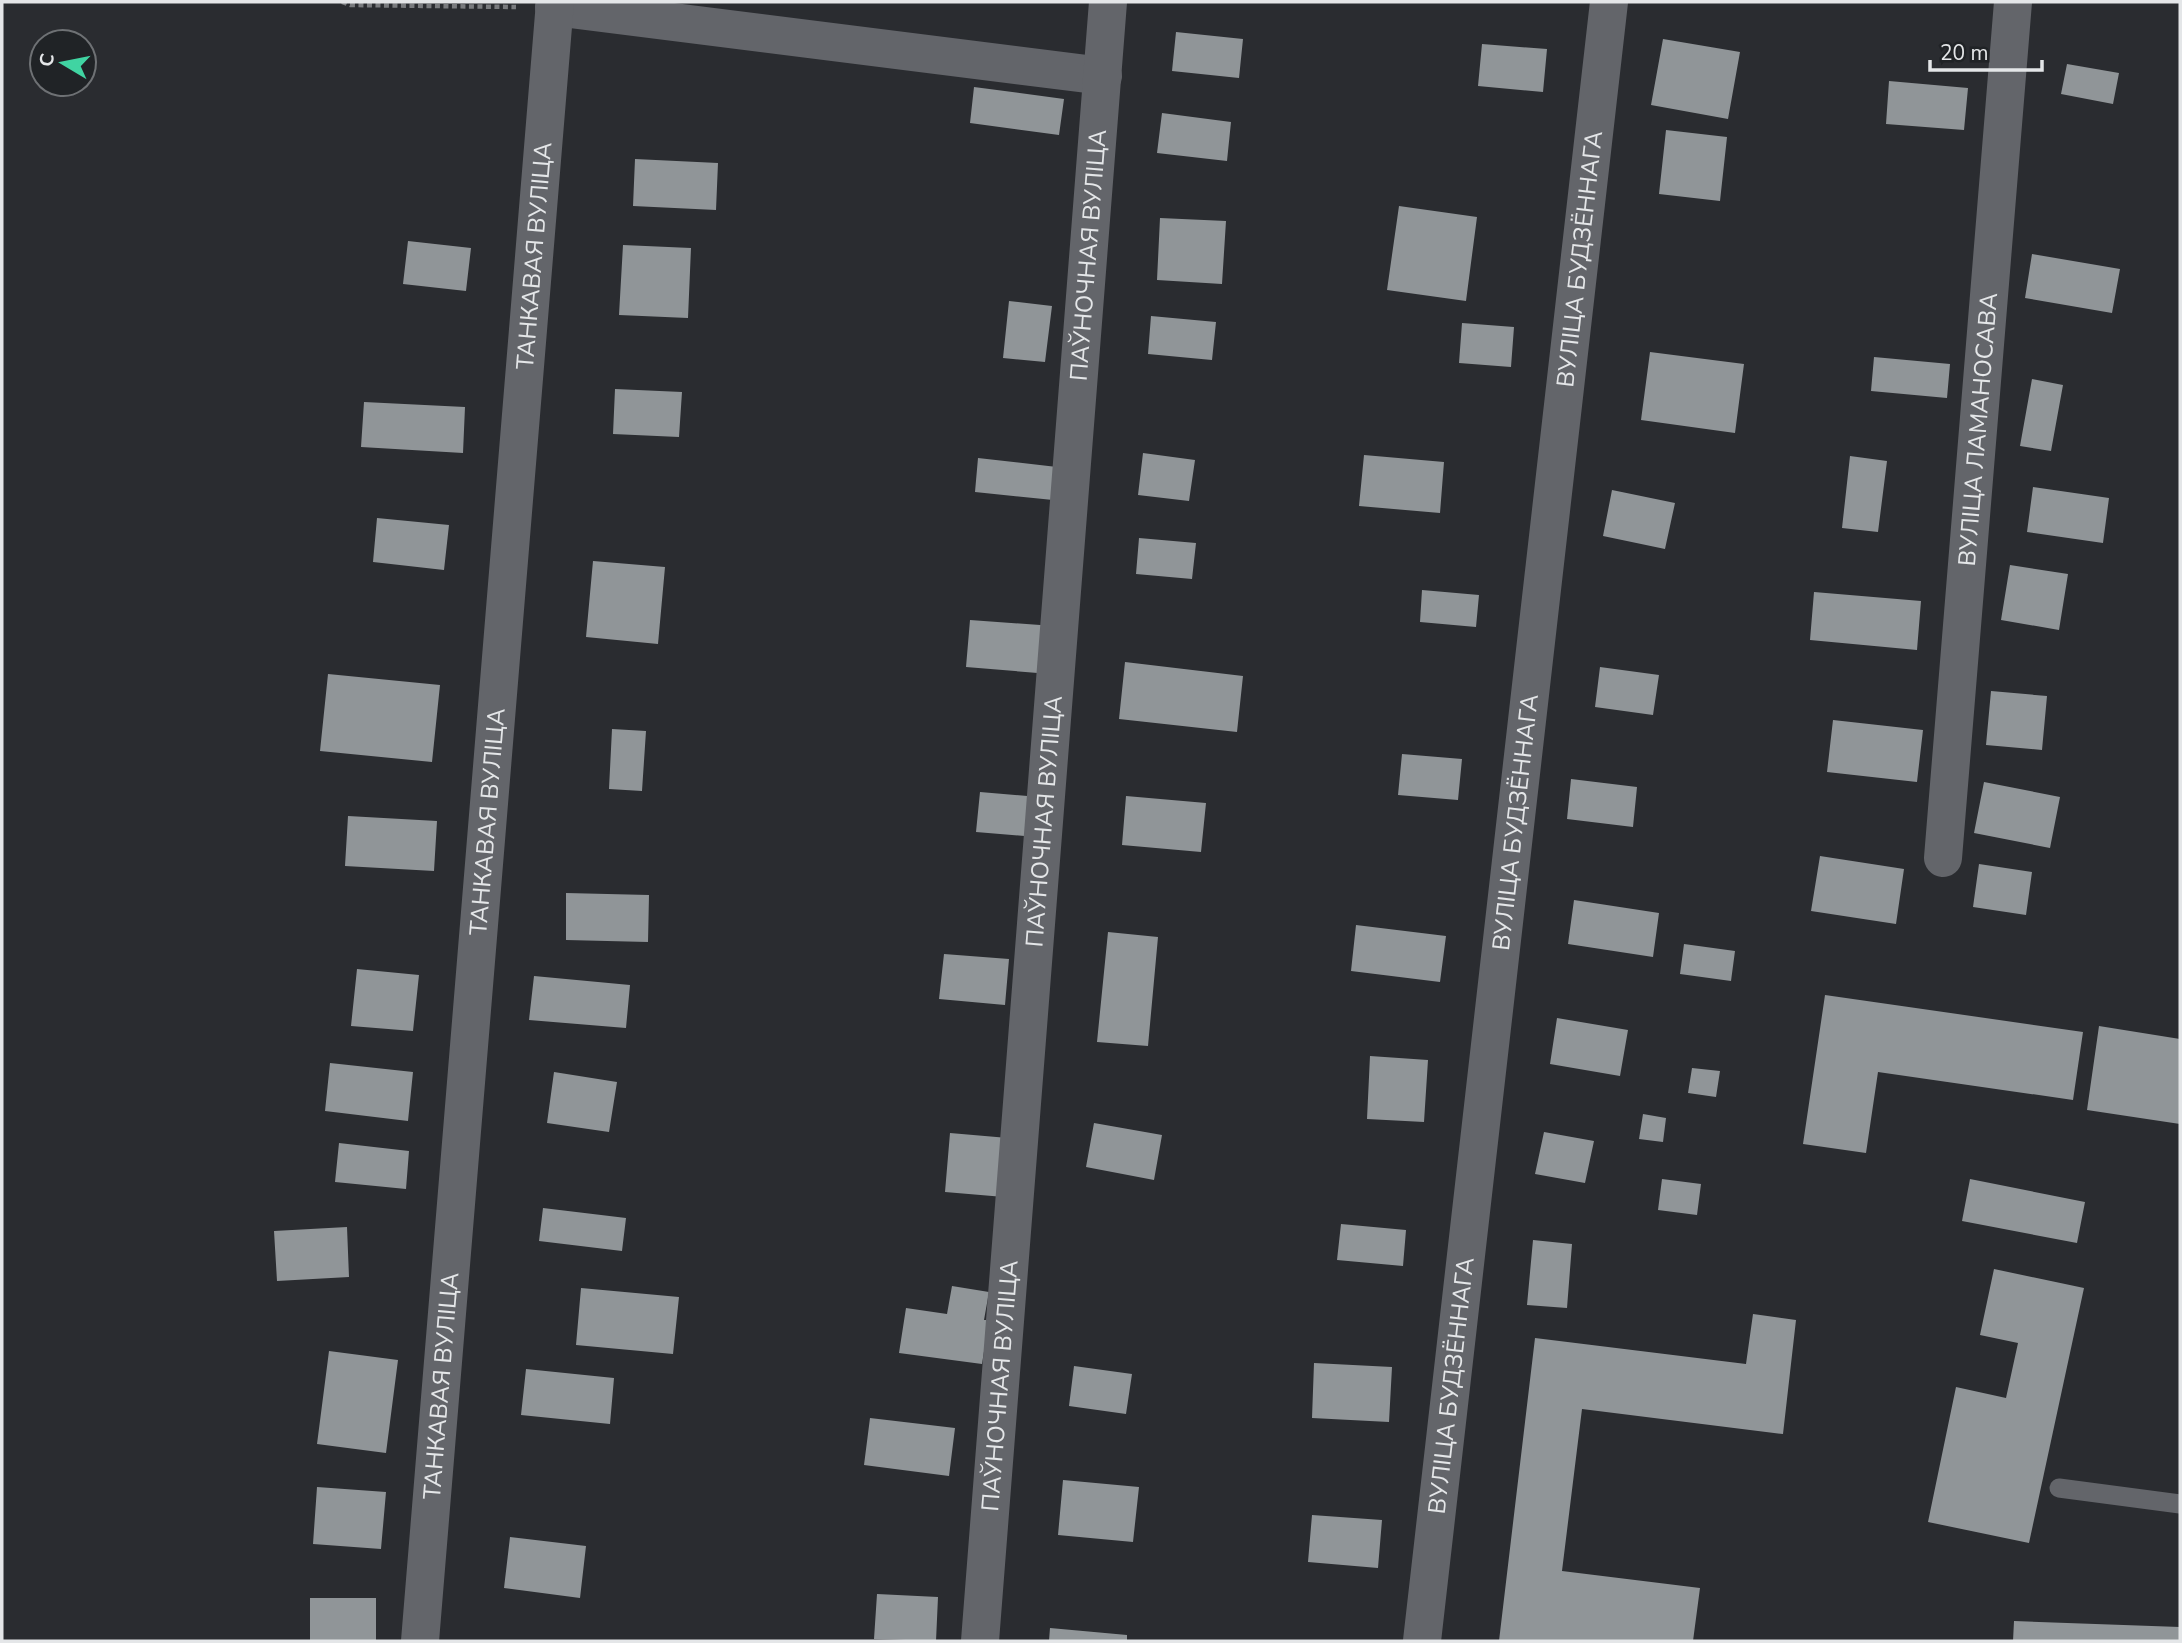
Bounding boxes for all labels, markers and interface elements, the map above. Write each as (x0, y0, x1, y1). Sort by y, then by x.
north arrow (28, 28, 98, 98)
scale bar (1930, 28, 2042, 72)
text: 20 m (1940, 39, 1989, 67)
text: С (33, 52, 61, 69)
street label: ПАЎНОЧНАЯ ВУЛІЦА (1062, 128, 1114, 382)
street label: ВУЛІЦА БУДЗЁННАГА (1549, 129, 1610, 389)
street label: ТАНКАВАЯ ВУЛІЦА (509, 140, 559, 371)
street label: ВУЛІЦА ЛАМАНОСАВА (1951, 291, 2005, 567)
street label: ВУЛІЦА БУДЗЁННАГА (1485, 692, 1546, 952)
street label: ПАЎНОЧНАЯ ВУЛІЦА (1018, 694, 1070, 948)
street label: ТАНКАВАЯ ВУЛІЦА (462, 706, 513, 937)
street label: ВУЛІЦА БУДЗЁННАГА (1421, 1255, 1482, 1516)
street label: ПАЎНОЧНАЯ ВУЛІЦА (974, 1258, 1026, 1513)
street label: ТАНКАВАЯ ВУЛІЦА (416, 1271, 466, 1501)

